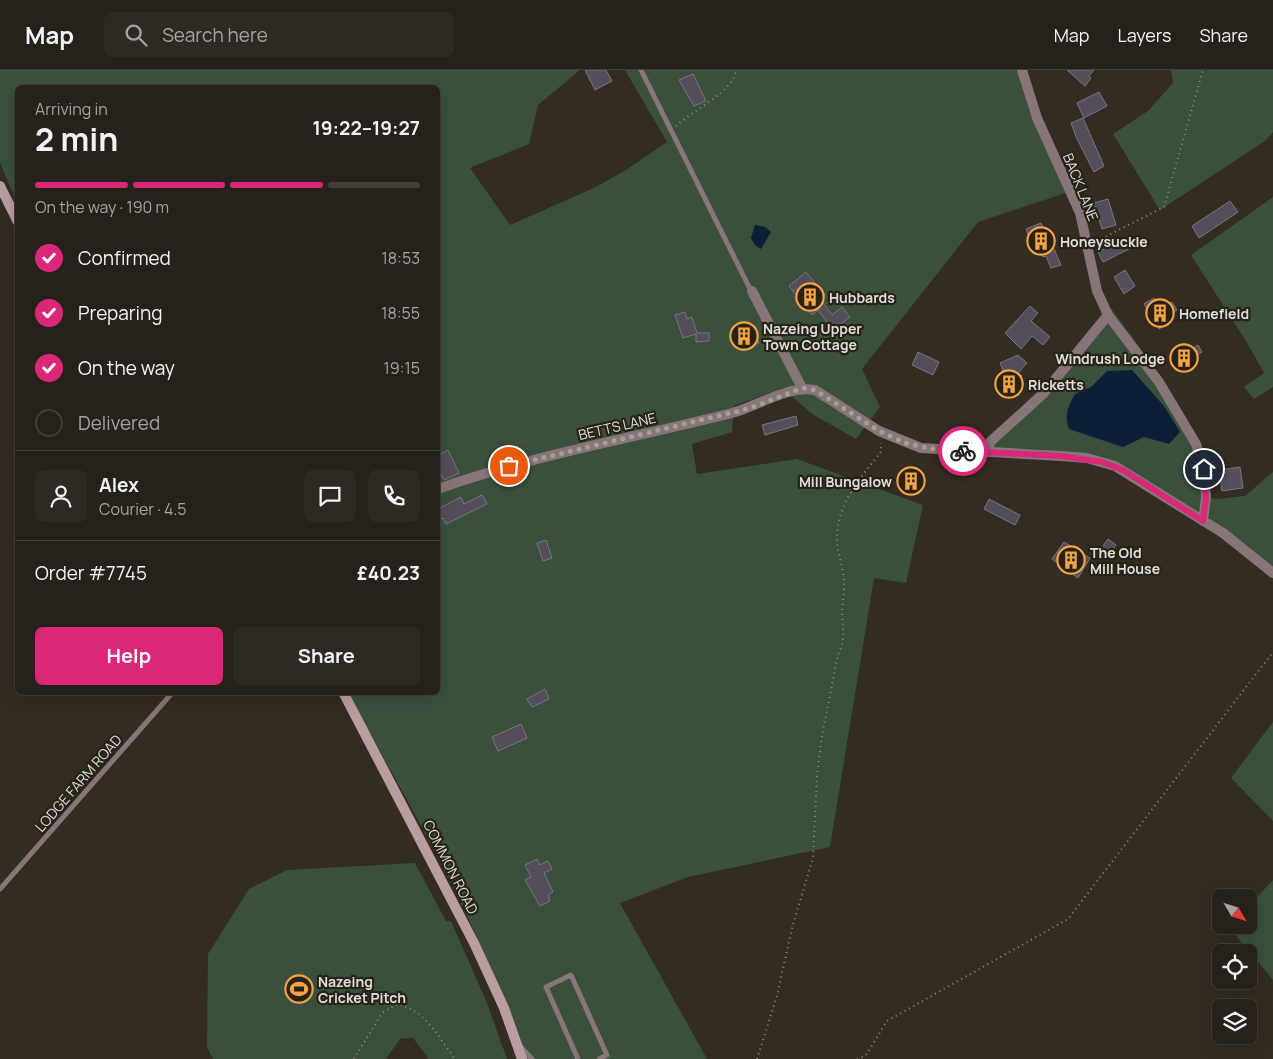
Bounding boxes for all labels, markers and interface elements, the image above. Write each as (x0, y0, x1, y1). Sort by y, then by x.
search box (104, 12, 454, 57)
text: Map (25, 18, 74, 51)
icon: search (122, 21, 150, 49)
text: Search here (162, 22, 268, 48)
text: Map (1054, 23, 1089, 47)
text: Layers (1117, 23, 1171, 47)
text: Share (1199, 23, 1248, 47)
text: Arriving in (35, 98, 108, 120)
text: 19:22–19:27 (312, 115, 420, 141)
text: 2 min (35, 117, 118, 161)
street label: BACK LANE (1059, 150, 1103, 224)
text: On the way · 190 m (35, 196, 169, 218)
building icon: Honeysuckle (1026, 226, 1056, 256)
place label: Honeysuckle (1060, 232, 1148, 251)
icon: check (35, 244, 63, 272)
text: Confirmed (78, 245, 171, 271)
text: 18:53 (382, 247, 420, 269)
building icon: Hubbards (795, 282, 825, 312)
place label: Hubbards (829, 288, 895, 307)
building icon: Homefield (1145, 298, 1175, 328)
icon: check (35, 299, 63, 327)
text: Preparing (78, 300, 163, 326)
text: 18:55 (381, 302, 420, 324)
place label: Homefield (1179, 304, 1249, 323)
place label: Nazeing Upper Town Cottage (763, 319, 862, 354)
building icon: Nazeing Upper Town Cottage (729, 321, 759, 351)
building icon: Windrush Lodge (1169, 343, 1199, 373)
place label: Windrush Lodge (1055, 349, 1165, 368)
icon: check (35, 354, 63, 382)
text: On the way (78, 355, 175, 381)
text: 19:15 (384, 357, 420, 379)
building icon: Ricketts (994, 369, 1024, 399)
place label: Ricketts (1028, 375, 1084, 394)
street label: BETTS LANE (576, 408, 658, 444)
text: Delivered (78, 410, 160, 436)
courier (938, 426, 988, 476)
icon: bike (949, 437, 977, 465)
pin (488, 445, 530, 487)
pin (1183, 448, 1225, 490)
icon: bag (495, 452, 523, 480)
icon: home (1190, 455, 1218, 483)
building icon: Mill Bungalow (896, 466, 926, 496)
button: person (35, 470, 87, 522)
button: chat (304, 470, 356, 522)
button: phone (368, 470, 420, 522)
text: Alex (99, 472, 139, 498)
place label: Mill Bungalow (799, 472, 892, 491)
text: Courier · 4.5 (99, 498, 186, 520)
place label: The Old Mill House (1090, 543, 1160, 578)
building icon: The Old Mill House (1056, 545, 1086, 575)
text: Order #7745 (35, 560, 147, 586)
text: £40.23 (357, 560, 420, 586)
button: Help (35, 627, 223, 685)
button: Share (233, 627, 420, 685)
street label: LODGE FARM ROAD (30, 730, 126, 836)
street label: COMMON ROAD (419, 817, 483, 917)
north arrow (1212, 889, 1258, 934)
map controls (1212, 889, 1257, 1044)
button: locate (1212, 944, 1257, 989)
place label: Nazeing Cricket Pitch (318, 972, 406, 1007)
sports icon: Nazeing Cricket Pitch (284, 974, 314, 1004)
button: layers (1212, 999, 1257, 1044)

